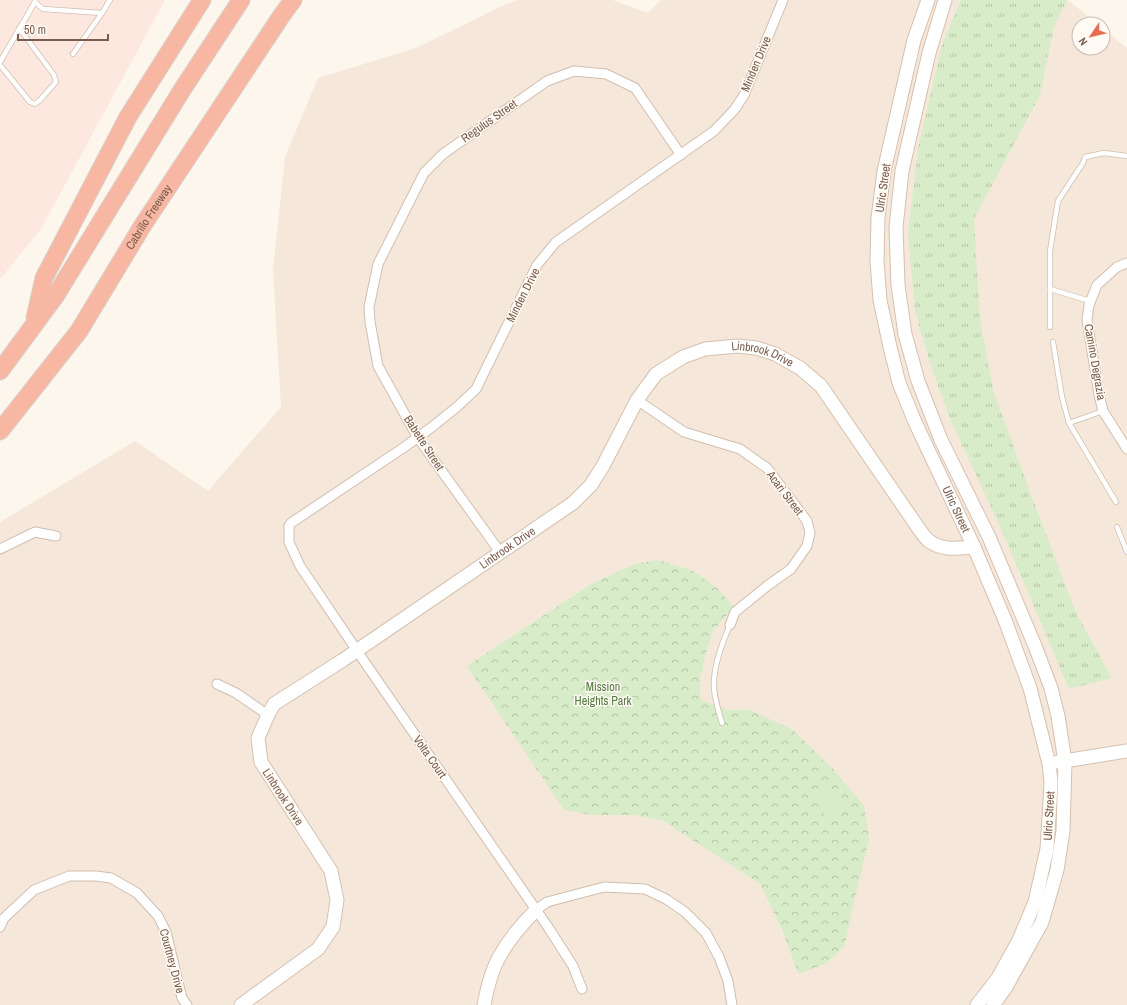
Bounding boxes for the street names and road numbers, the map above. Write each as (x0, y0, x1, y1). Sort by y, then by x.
street label: Minden Drive (737, 34, 775, 94)
street label: Regulus Street (458, 96, 520, 146)
street label: Ulric Street (872, 162, 894, 213)
street label: Cabrillo Freeway (122, 181, 176, 253)
street label: Minden Drive (502, 265, 544, 325)
street label: Camino Degrazia (1080, 323, 1110, 402)
street label: Linbrook Drive (731, 338, 796, 371)
street label: Babette Street (400, 412, 448, 474)
street label: Acari Street (762, 467, 807, 519)
street label: Ulric Street (938, 483, 974, 535)
street label: Linbrook Drive (476, 523, 539, 573)
street label: Volta Court (409, 732, 451, 782)
street label: Linbrook Drive (259, 766, 307, 828)
street label: Ulric Street (1040, 791, 1058, 841)
street label: Courtney Drive (156, 927, 188, 995)

